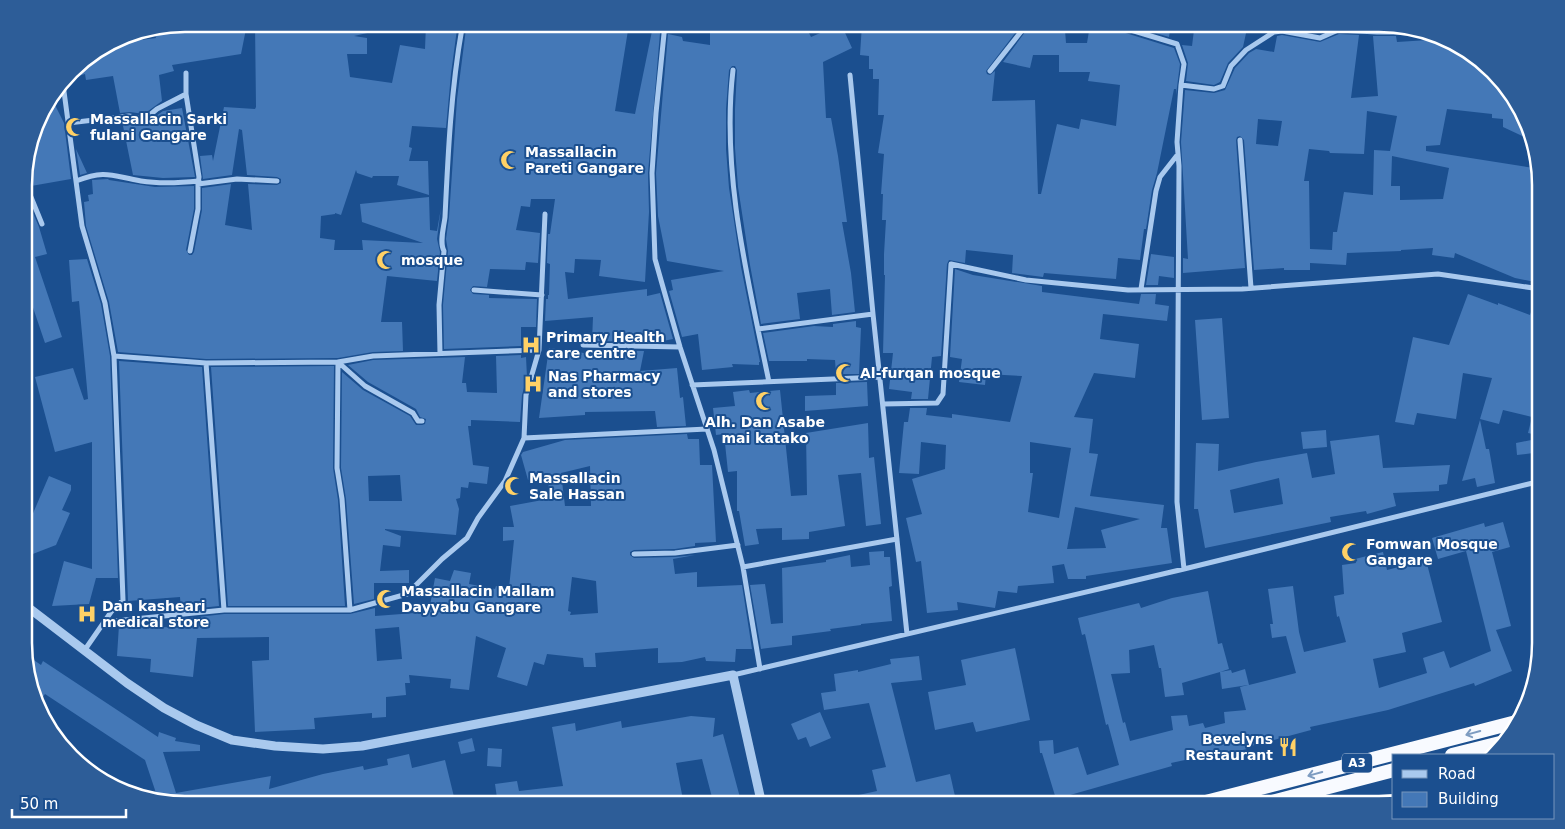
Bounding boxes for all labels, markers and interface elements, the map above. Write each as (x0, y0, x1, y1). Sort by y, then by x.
place label: Massallacin Sarki fulani Gangare (90, 111, 227, 143)
mosque icon: Massallacin Sarki fulani Gangare (64, 116, 86, 138)
place label: Massallacin Pareti Gangare (525, 144, 644, 176)
mosque icon: Massallacin Pareti Gangare (499, 149, 521, 171)
mosque icon: mosque (375, 249, 397, 271)
place label: mosque (401, 252, 463, 268)
place label: Primary Health care centre (546, 329, 665, 361)
hospital icon: Primary Health care centre (520, 334, 542, 356)
mosque icon: Al-furqan mosque (834, 362, 856, 384)
place label: Al-furqan mosque (860, 365, 1001, 381)
place label: Nas Pharmacy and stores (548, 368, 660, 400)
hospital icon: Nas Pharmacy and stores (522, 373, 544, 395)
mosque icon: Alh. Dan Asabe mai katako (754, 390, 776, 412)
place label: Alh. Dan Asabe mai katako (705, 414, 825, 446)
place label: Massallacin Sale Hassan (529, 470, 625, 502)
mosque icon: Massallacin Sale Hassan (503, 475, 525, 497)
place label: Fomwan Mosque Gangare (1366, 536, 1498, 568)
mosque icon: Fomwan Mosque Gangare (1340, 541, 1362, 563)
place label: Massallacin Mallam Dayyabu Gangare (401, 583, 555, 615)
mosque icon: Massallacin Mallam Dayyabu Gangare (375, 588, 397, 610)
place label: Dan kasheari medical store (102, 598, 209, 630)
hospital icon: Dan kasheari medical store (76, 603, 98, 625)
one-way arrow (1465, 729, 1481, 738)
place label: Bevelyns Restaurant (1185, 731, 1273, 763)
restaurant icon: Bevelyns Restaurant (1277, 736, 1299, 758)
road number: A3 (1342, 754, 1372, 772)
legend (1392, 754, 1555, 819)
text: Road (1438, 765, 1476, 783)
one-way arrow (1308, 769, 1324, 779)
scale bar (12, 786, 126, 818)
text: Building (1438, 790, 1499, 808)
text: 50 m (20, 795, 58, 813)

